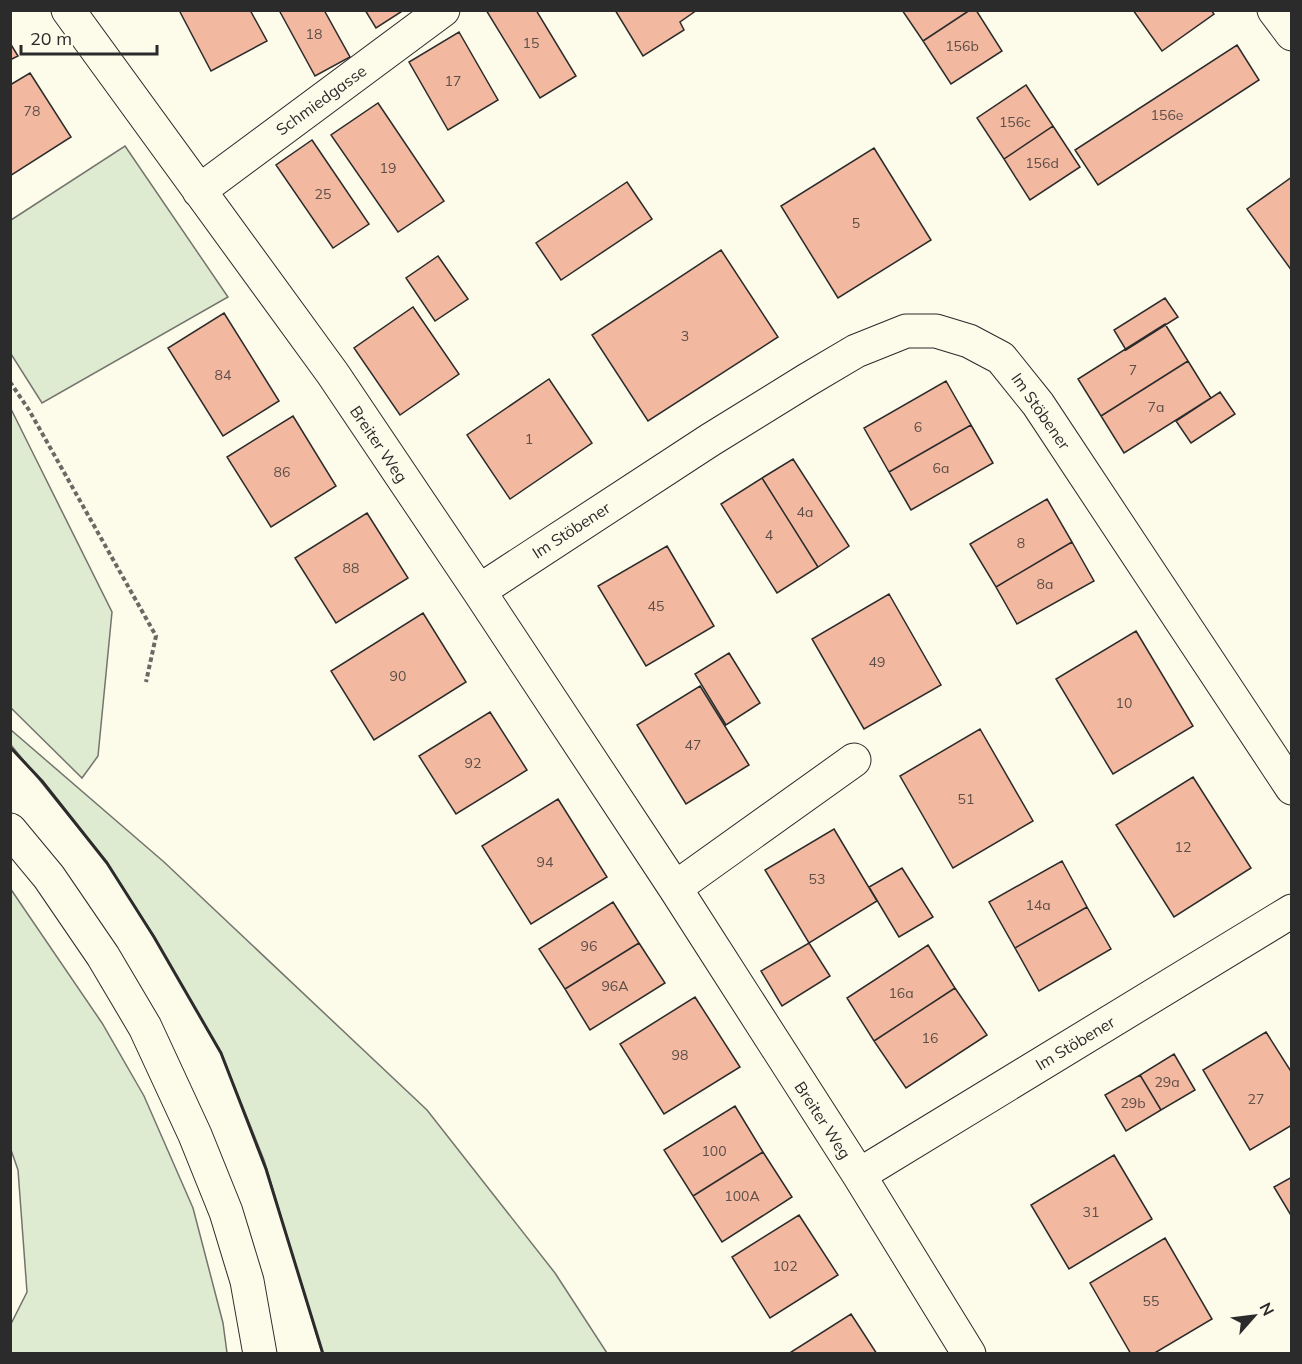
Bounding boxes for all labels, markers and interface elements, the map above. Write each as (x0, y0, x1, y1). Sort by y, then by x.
scale bar (21, 18, 158, 56)
house number: 18 (306, 25, 322, 43)
text: 20 m (30, 27, 72, 50)
house number: 15 (523, 34, 539, 52)
house number: 156b (945, 37, 979, 55)
street label: Schmiedgasse (272, 60, 370, 140)
house number: 17 (445, 72, 461, 90)
house number: 78 (24, 102, 40, 120)
house number: 156e (1151, 106, 1183, 124)
house number: 156c (999, 113, 1031, 131)
house number: 156d (1025, 154, 1059, 172)
house number: 19 (380, 159, 396, 177)
house number: 25 (315, 185, 331, 203)
house number: 5 (852, 214, 860, 232)
house number: 3 (681, 327, 689, 345)
house number: 7 (1129, 361, 1137, 379)
house number: 84 (215, 366, 232, 384)
street label: Im Stöbener (1007, 369, 1075, 453)
house number: 7a (1148, 398, 1164, 416)
street label: Breiter Weg (346, 402, 412, 486)
house number: 6 (914, 418, 922, 436)
house number: 1 (525, 430, 533, 448)
house number: 6a (933, 459, 949, 477)
house number: 86 (274, 463, 290, 481)
street label: Im Stöbener (528, 497, 614, 563)
house number: 4a (797, 503, 813, 521)
house number: 4 (765, 526, 774, 544)
house number: 8 (1017, 534, 1025, 552)
house number: 88 (343, 559, 359, 577)
house number: 8a (1037, 575, 1053, 593)
house number: 45 (648, 597, 664, 615)
house number: 49 (869, 653, 885, 671)
house number: 90 (390, 667, 406, 685)
house number: 10 (1116, 694, 1132, 712)
house number: 47 (685, 736, 701, 754)
house number: 92 (465, 754, 481, 772)
house number: 51 (958, 790, 974, 808)
house number: 12 (1175, 838, 1191, 856)
house number: 94 (537, 853, 554, 871)
house number: 53 (809, 870, 825, 888)
house number: 14a (1025, 896, 1051, 914)
house number: 96 (581, 937, 597, 955)
house number: 96A (601, 977, 629, 995)
house number: 16a (888, 984, 914, 1002)
street label: Im Stöbener (1032, 1011, 1119, 1075)
house number: 16 (922, 1029, 938, 1047)
house number: 98 (672, 1046, 688, 1064)
house number: 29a (1154, 1073, 1180, 1091)
street label: Breiter Weg (791, 1077, 855, 1163)
house number: 27 (1248, 1090, 1264, 1108)
house number: 29b (1120, 1094, 1146, 1112)
house number: 100 (701, 1142, 727, 1160)
house number: 100A (724, 1187, 760, 1205)
house number: 31 (1083, 1203, 1099, 1221)
house number: 102 (772, 1257, 798, 1275)
north arrow (1224, 1286, 1284, 1346)
house number: 55 (1143, 1292, 1159, 1310)
text: N (1256, 1299, 1279, 1319)

